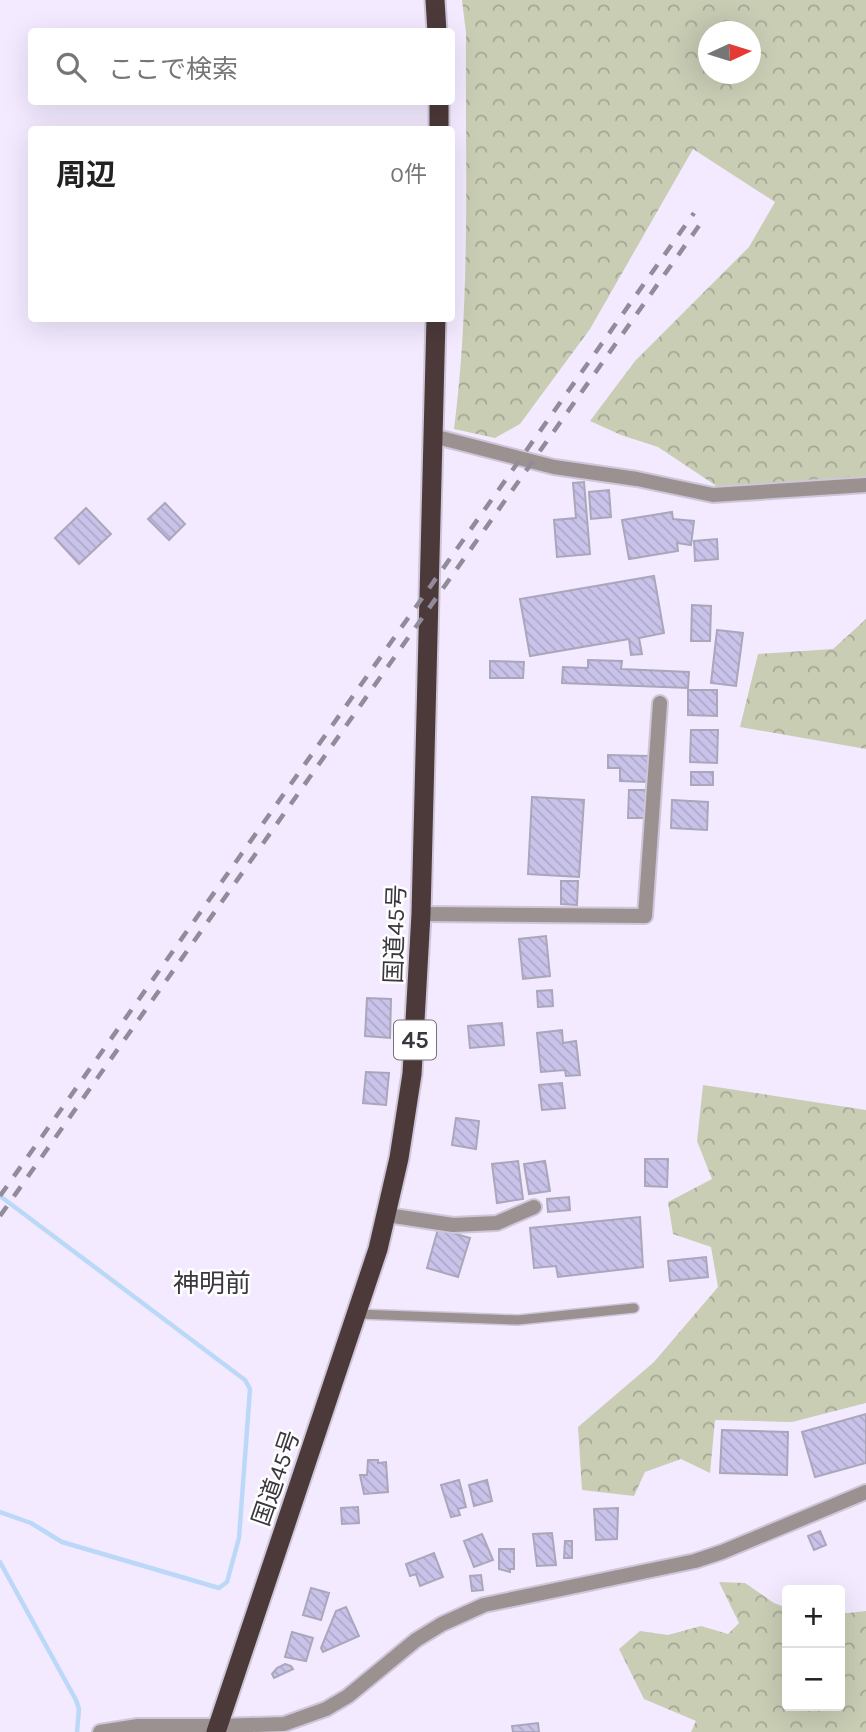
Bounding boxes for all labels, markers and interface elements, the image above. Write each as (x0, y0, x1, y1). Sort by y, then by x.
north arrow (698, 21, 761, 84)
search box (28, 28, 455, 105)
icon: search (52, 48, 90, 86)
text: ここで検索 (108, 54, 238, 85)
text: 周辺 (56, 157, 116, 193)
text: 0件 (390, 161, 427, 188)
street label: 国道45号 (379, 884, 411, 984)
road number: 45 (394, 1021, 436, 1060)
district label: 神明前 (173, 1268, 251, 1299)
street label: 国道45号 (247, 1427, 305, 1529)
map controls (782, 1585, 845, 1711)
button: + (782, 1585, 845, 1648)
button: − (782, 1648, 845, 1711)

